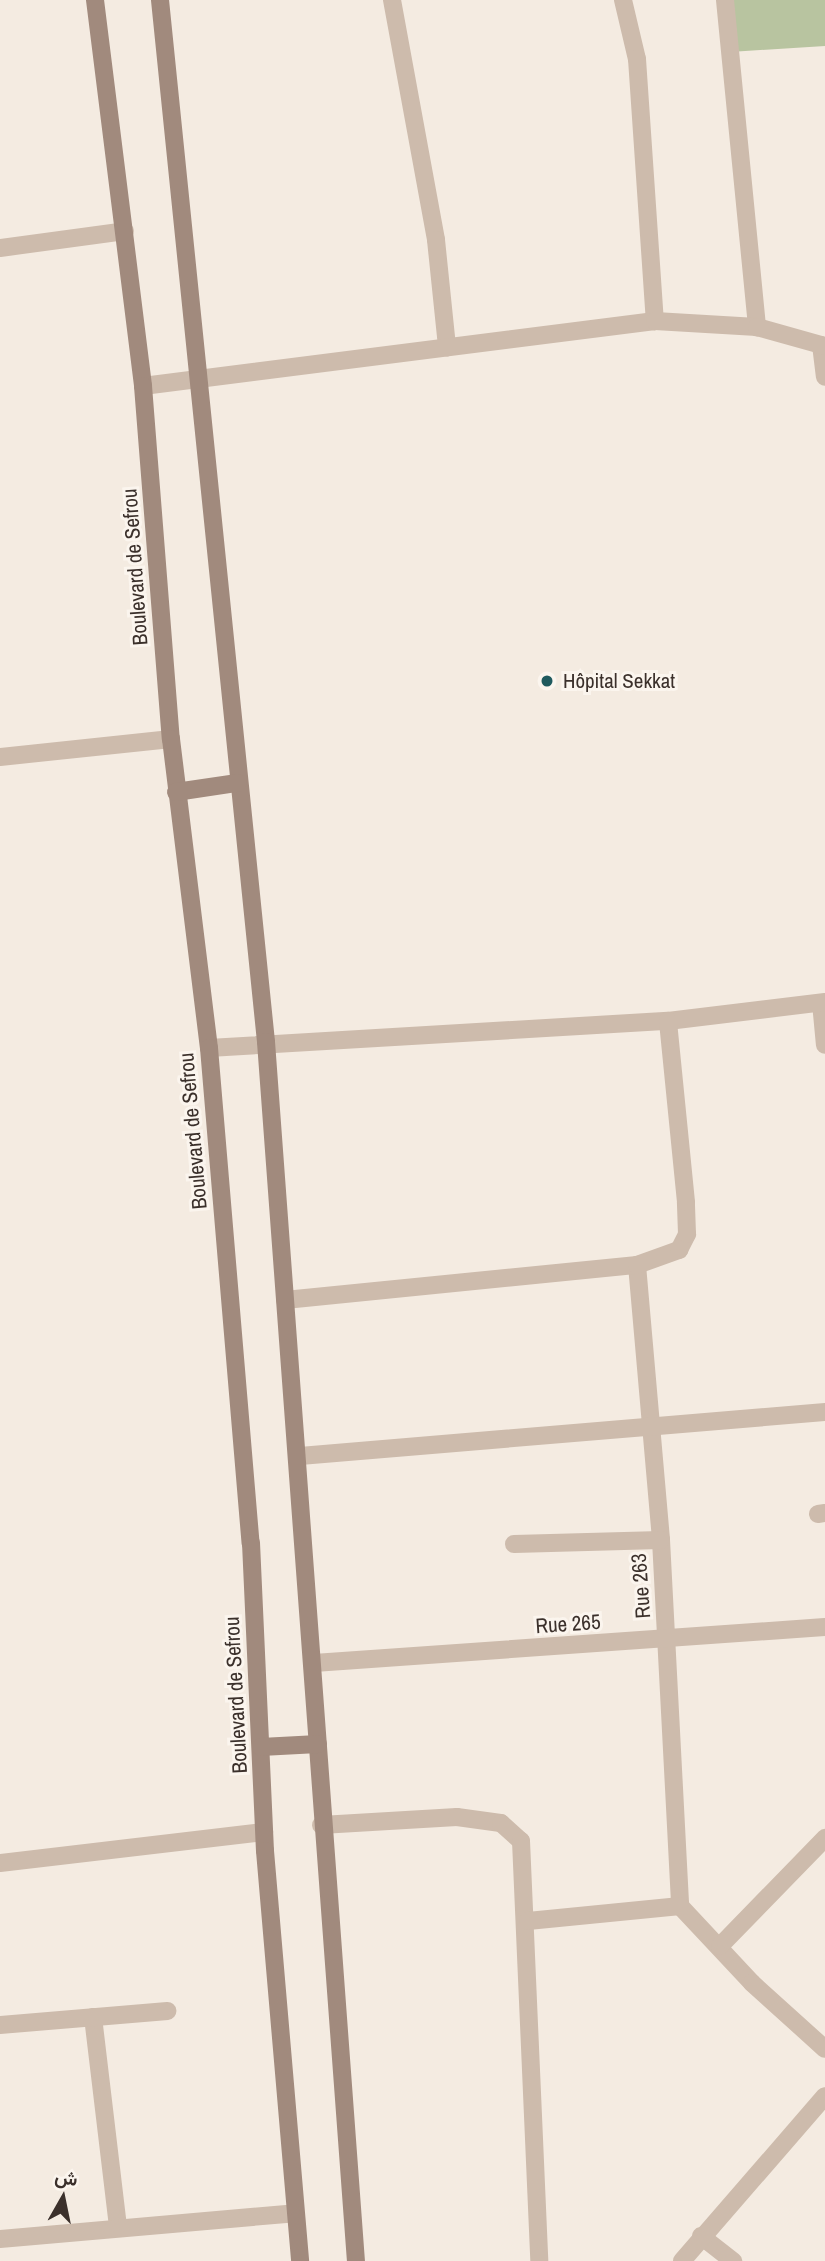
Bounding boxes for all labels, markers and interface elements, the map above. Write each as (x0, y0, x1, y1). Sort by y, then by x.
street label: Boulevard de Sefrou (117, 488, 153, 646)
place label: Hôpital Sekkat (563, 668, 675, 694)
marker: Hôpital Sekkat (537, 671, 557, 691)
street label: Boulevard de Sefrou (174, 1052, 212, 1210)
street label: Rue 263 (626, 1553, 656, 1619)
street label: Rue 265 (535, 1609, 601, 1639)
street label: Boulevard de Sefrou (219, 1616, 253, 1774)
north arrow (28, 2163, 98, 2233)
text: ش (53, 2163, 80, 2192)

